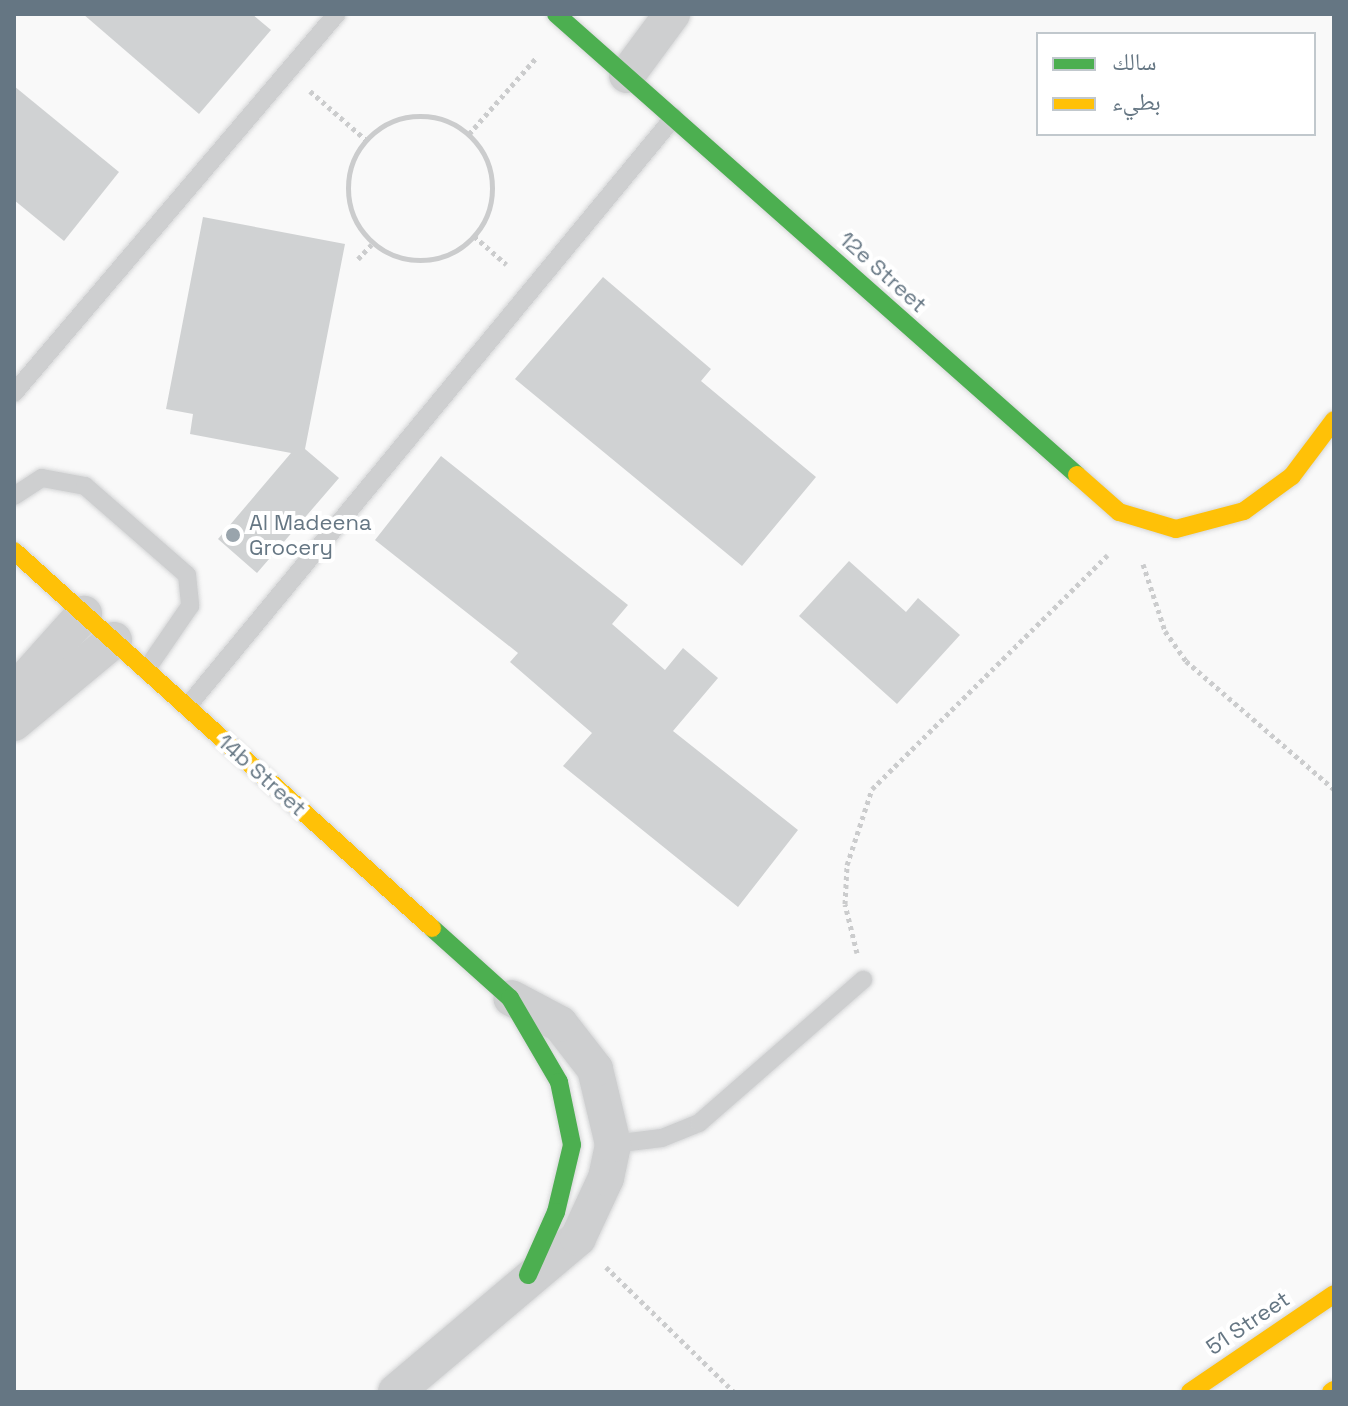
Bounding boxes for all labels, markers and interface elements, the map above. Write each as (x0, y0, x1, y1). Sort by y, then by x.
legend (1036, 32, 1316, 136)
text: سالك (1112, 46, 1157, 77)
text: بطيء (1112, 86, 1161, 117)
street label: 12e Street (834, 226, 932, 318)
place label: Al Madeena Grocery (249, 509, 372, 560)
marker: Al Madeena Grocery (224, 526, 242, 544)
street label: 14b Street (212, 728, 312, 822)
street label: 51 Street (1201, 1286, 1295, 1360)

